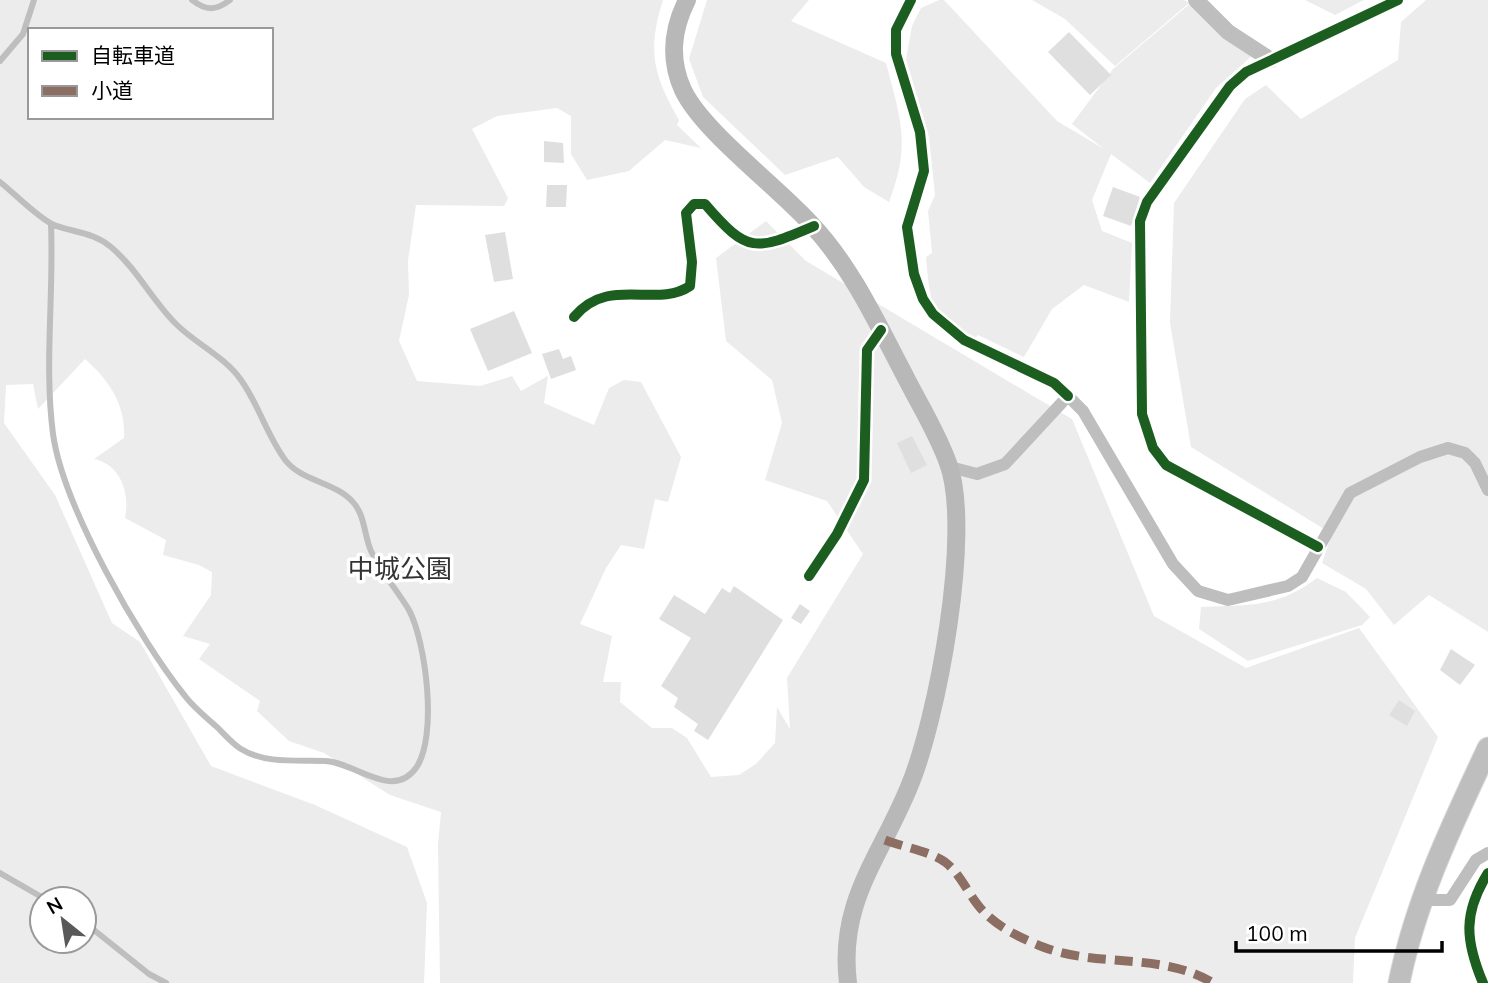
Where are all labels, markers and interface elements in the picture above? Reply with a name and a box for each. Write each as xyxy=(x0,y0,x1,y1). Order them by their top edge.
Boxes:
legend xyxy=(28,28,273,119)
text: 自転車道 xyxy=(91,42,175,68)
text: 小道 xyxy=(91,77,133,103)
park label: 中城公園 xyxy=(348,552,452,585)
north arrow xyxy=(28,885,98,955)
text: N xyxy=(42,891,67,919)
scale bar xyxy=(1236,909,1442,953)
text: 100 m xyxy=(1246,920,1308,946)

